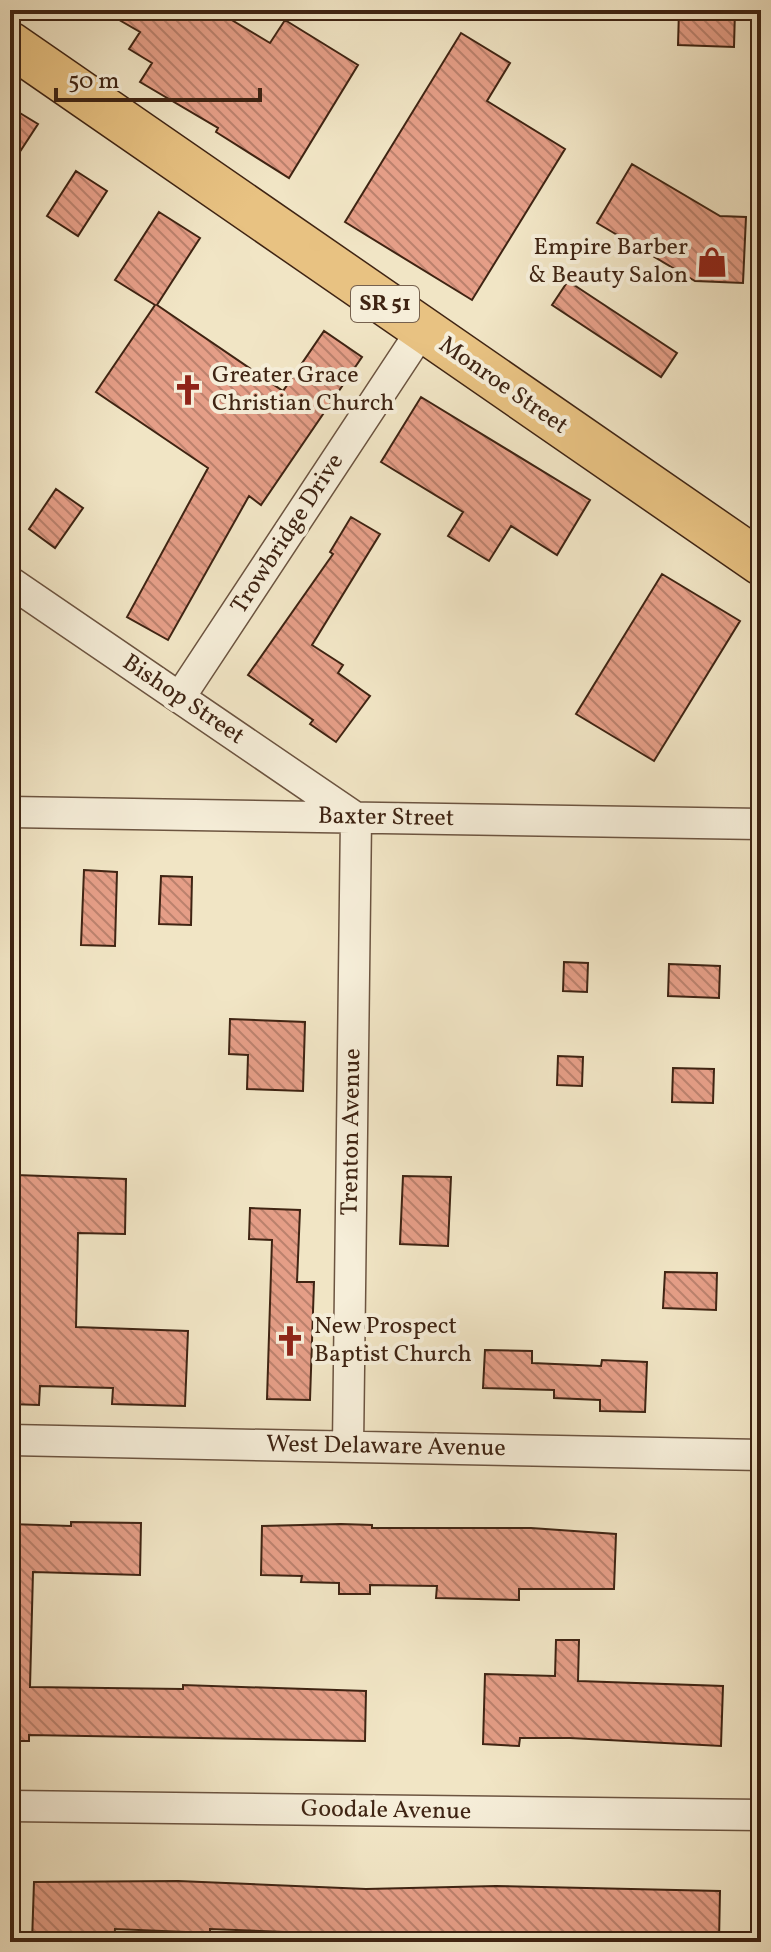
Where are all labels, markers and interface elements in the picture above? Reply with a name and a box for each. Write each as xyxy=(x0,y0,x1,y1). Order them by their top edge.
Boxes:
scale bar xyxy=(56,52,260,102)
text: 50 m xyxy=(68,65,120,99)
place label: Empire Barber & Beauty Salon xyxy=(529,231,688,293)
shop icon: Empire Barber & Beauty Salon xyxy=(695,245,729,279)
road number: SR 51 xyxy=(351,286,419,322)
street label: Monroe Street xyxy=(431,329,575,443)
place label: Greater Grace Christian Church xyxy=(212,359,394,421)
church icon: Greater Grace Christian Church xyxy=(171,373,205,407)
street label: Trowbridge Drive xyxy=(223,447,353,621)
street label: Bishop Street xyxy=(115,646,251,754)
street label: Baxter Street xyxy=(317,800,455,836)
street label: Trenton Avenue xyxy=(334,1048,370,1216)
place label: New Prospect Baptist Church xyxy=(314,1310,472,1372)
church icon: New Prospect Baptist Church xyxy=(273,1324,307,1358)
street label: West Delaware Avenue xyxy=(266,1428,506,1466)
street label: Goodale Avenue xyxy=(300,1793,472,1829)

